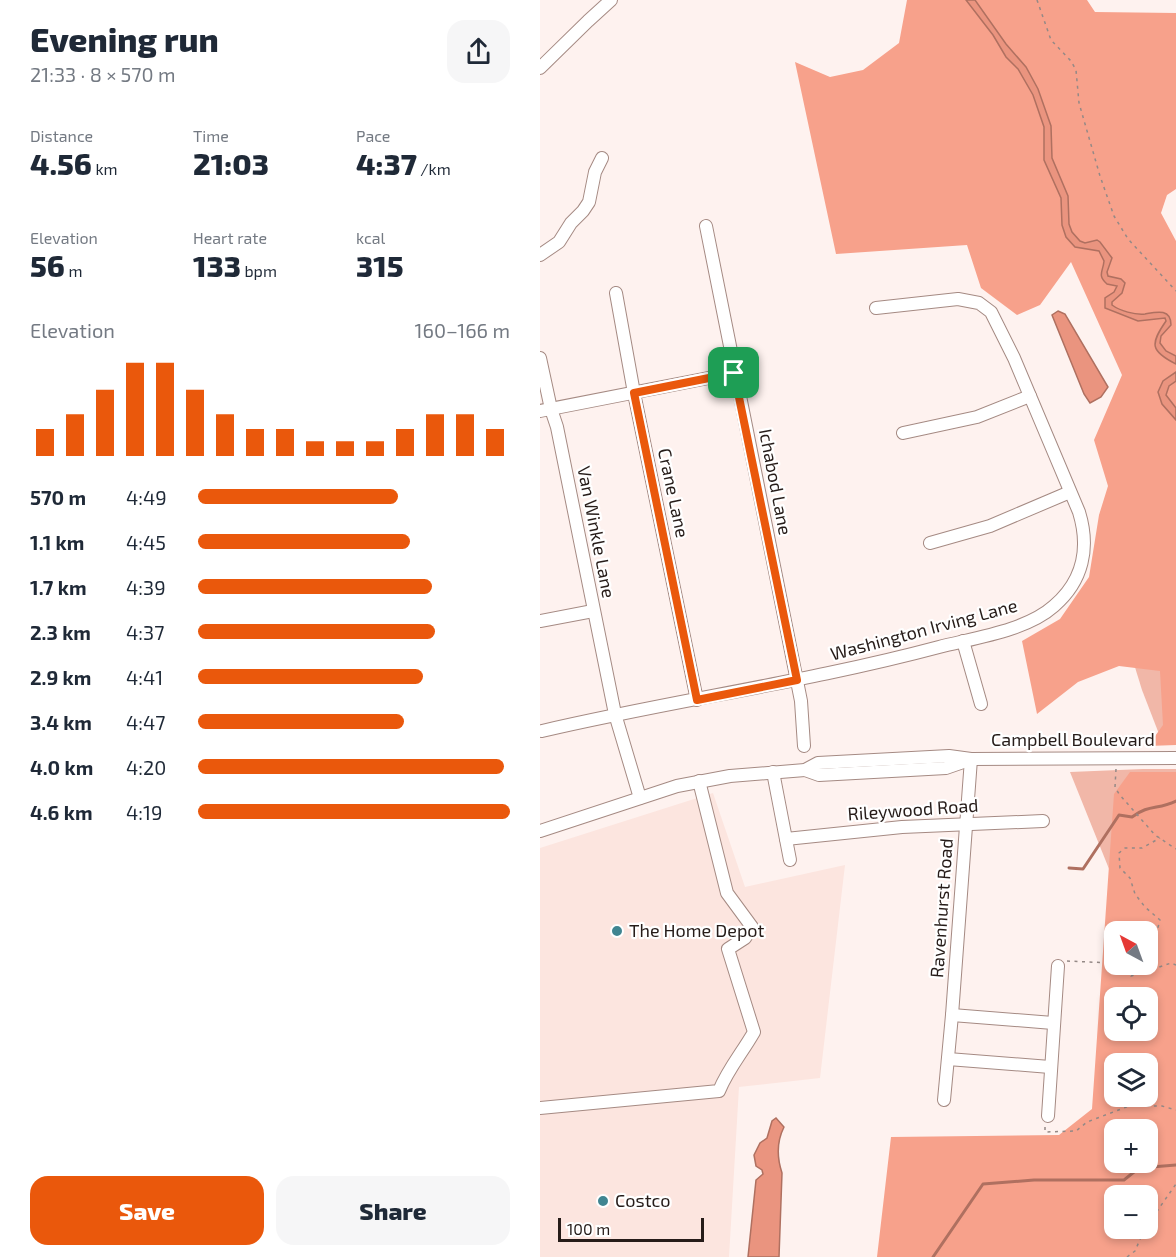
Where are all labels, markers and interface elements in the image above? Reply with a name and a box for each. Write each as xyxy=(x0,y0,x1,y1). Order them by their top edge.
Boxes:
text: Evening run xyxy=(30,19,219,59)
button: share xyxy=(447,20,510,83)
text: 21:33 · 8 × 570 m xyxy=(30,62,176,86)
text: Distance xyxy=(30,126,93,145)
text: Time xyxy=(193,126,229,145)
text: Pace xyxy=(356,126,390,145)
text: 4.56 xyxy=(30,145,92,181)
text: 21:03 xyxy=(193,145,269,181)
text: 4:37 xyxy=(356,145,417,181)
text: km xyxy=(92,159,118,178)
text: /km xyxy=(417,159,451,178)
text: Elevation xyxy=(30,228,98,247)
text: Heart rate xyxy=(193,228,267,247)
text: kcal xyxy=(356,228,385,247)
text: 56 xyxy=(30,247,65,283)
text: 133 xyxy=(193,247,241,283)
text: 315 xyxy=(356,247,404,283)
text: m xyxy=(65,261,82,280)
text: bpm xyxy=(241,261,277,280)
text: Elevation xyxy=(30,318,115,342)
text: 160–166 m xyxy=(415,318,510,342)
pin xyxy=(708,347,759,398)
icon: arrive xyxy=(717,356,750,389)
street label: Ichabod Lane xyxy=(755,427,797,537)
street label: Crane Lane xyxy=(654,446,694,539)
street label: Van Winkle Lane xyxy=(573,464,621,600)
text: 570 m xyxy=(30,485,86,509)
text: 4:49 xyxy=(126,485,167,509)
text: 1.1 km xyxy=(30,530,84,554)
text: 4:45 xyxy=(126,530,166,554)
text: 1.7 km xyxy=(30,575,87,599)
text: 4:39 xyxy=(126,575,166,599)
street label: Washington Irving Lane xyxy=(828,593,1020,665)
text: 2.3 km xyxy=(30,620,91,644)
text: 4:37 xyxy=(126,620,164,644)
text: 2.9 km xyxy=(30,665,91,689)
text: 4:41 xyxy=(126,665,163,689)
text: 3.4 km xyxy=(30,710,92,734)
text: 4:47 xyxy=(126,710,166,734)
street label: Campbell Boulevard xyxy=(991,728,1155,750)
text: 4.0 km xyxy=(30,755,93,779)
text: 4:20 xyxy=(126,755,166,779)
street label: Rileywood Road xyxy=(847,793,979,825)
text: 4.6 km xyxy=(30,800,93,824)
text: 4:19 xyxy=(126,800,162,824)
street label: Ravenhurst Road xyxy=(925,837,957,979)
place label: The Home Depot xyxy=(629,919,765,941)
north arrow xyxy=(1104,921,1158,975)
map controls xyxy=(1104,921,1158,1239)
marker: The Home Depot xyxy=(610,924,624,938)
button: locate xyxy=(1104,987,1158,1041)
button: layers xyxy=(1104,1053,1158,1107)
button: + xyxy=(1104,1119,1158,1173)
button: Save xyxy=(30,1176,264,1245)
button: Share xyxy=(276,1176,510,1245)
button: − xyxy=(1104,1185,1158,1239)
place label: Costco xyxy=(615,1189,670,1211)
marker: Costco xyxy=(596,1194,610,1208)
scale bar xyxy=(558,1215,704,1242)
text: 100 m xyxy=(567,1219,610,1238)

